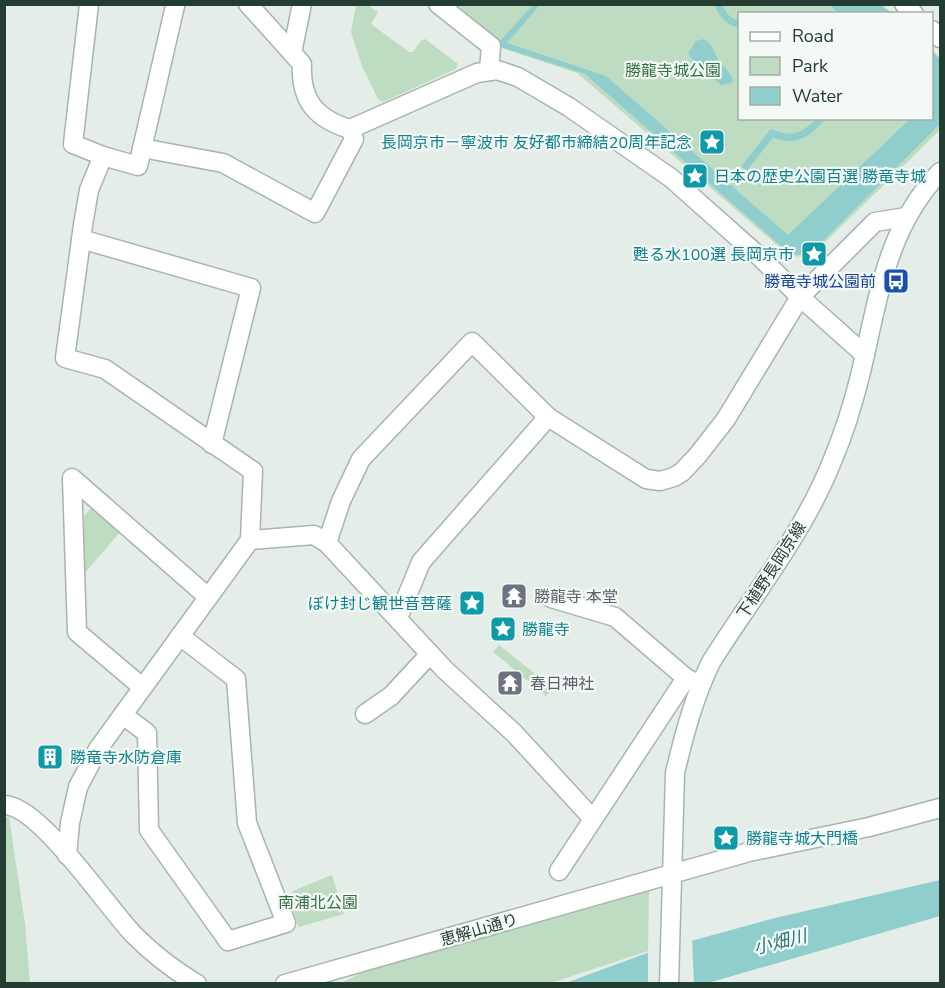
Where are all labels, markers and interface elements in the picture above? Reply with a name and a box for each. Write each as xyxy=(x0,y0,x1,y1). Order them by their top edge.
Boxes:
legend xyxy=(738,12,933,120)
text: Road xyxy=(792,24,834,48)
text: Park xyxy=(792,54,829,78)
park label: 勝龍寺城公園 xyxy=(625,60,721,82)
text: Water xyxy=(792,84,843,108)
place icon: 長岡京市－寧波市 友好都市締結20周年記念 xyxy=(697,127,727,157)
place label: 長岡京市－寧波市 友好都市締結20周年記念 xyxy=(381,132,692,154)
place icon: 日本の歴史公園百選 勝竜寺城 xyxy=(680,161,710,191)
place label: 日本の歴史公園百選 勝竜寺城 xyxy=(714,166,926,188)
place icon: 甦る水100選 長岡京市 xyxy=(799,239,829,269)
place label: 甦る水100選 長岡京市 xyxy=(633,244,794,266)
bus stop icon: 勝竜寺城公園前 xyxy=(881,266,911,296)
place label: 勝竜寺城公園前 xyxy=(764,271,876,293)
street label: 下植野長岡京線 xyxy=(732,518,812,624)
temple icon: 勝龍寺 本堂 xyxy=(499,581,529,611)
place label: 勝龍寺 本堂 xyxy=(534,586,618,608)
place icon: ぼけ封じ観世音菩薩 xyxy=(457,588,487,618)
place label: ぼけ封じ観世音菩薩 xyxy=(308,593,452,615)
place icon: 勝龍寺 xyxy=(488,614,518,644)
place label: 勝龍寺 xyxy=(522,619,570,641)
temple icon: 春日神社 xyxy=(495,668,525,698)
place label: 春日神社 xyxy=(530,673,594,695)
building icon: 勝竜寺水防倉庫 xyxy=(35,742,65,772)
place label: 勝竜寺水防倉庫 xyxy=(70,747,182,769)
place icon: 勝龍寺城大門橋 xyxy=(711,823,741,853)
place label: 勝龍寺城大門橋 xyxy=(746,828,858,850)
park label: 南浦北公園 xyxy=(278,892,358,914)
street label: 恵解山通り xyxy=(438,908,521,952)
water label: 小畑川 xyxy=(751,923,811,960)

